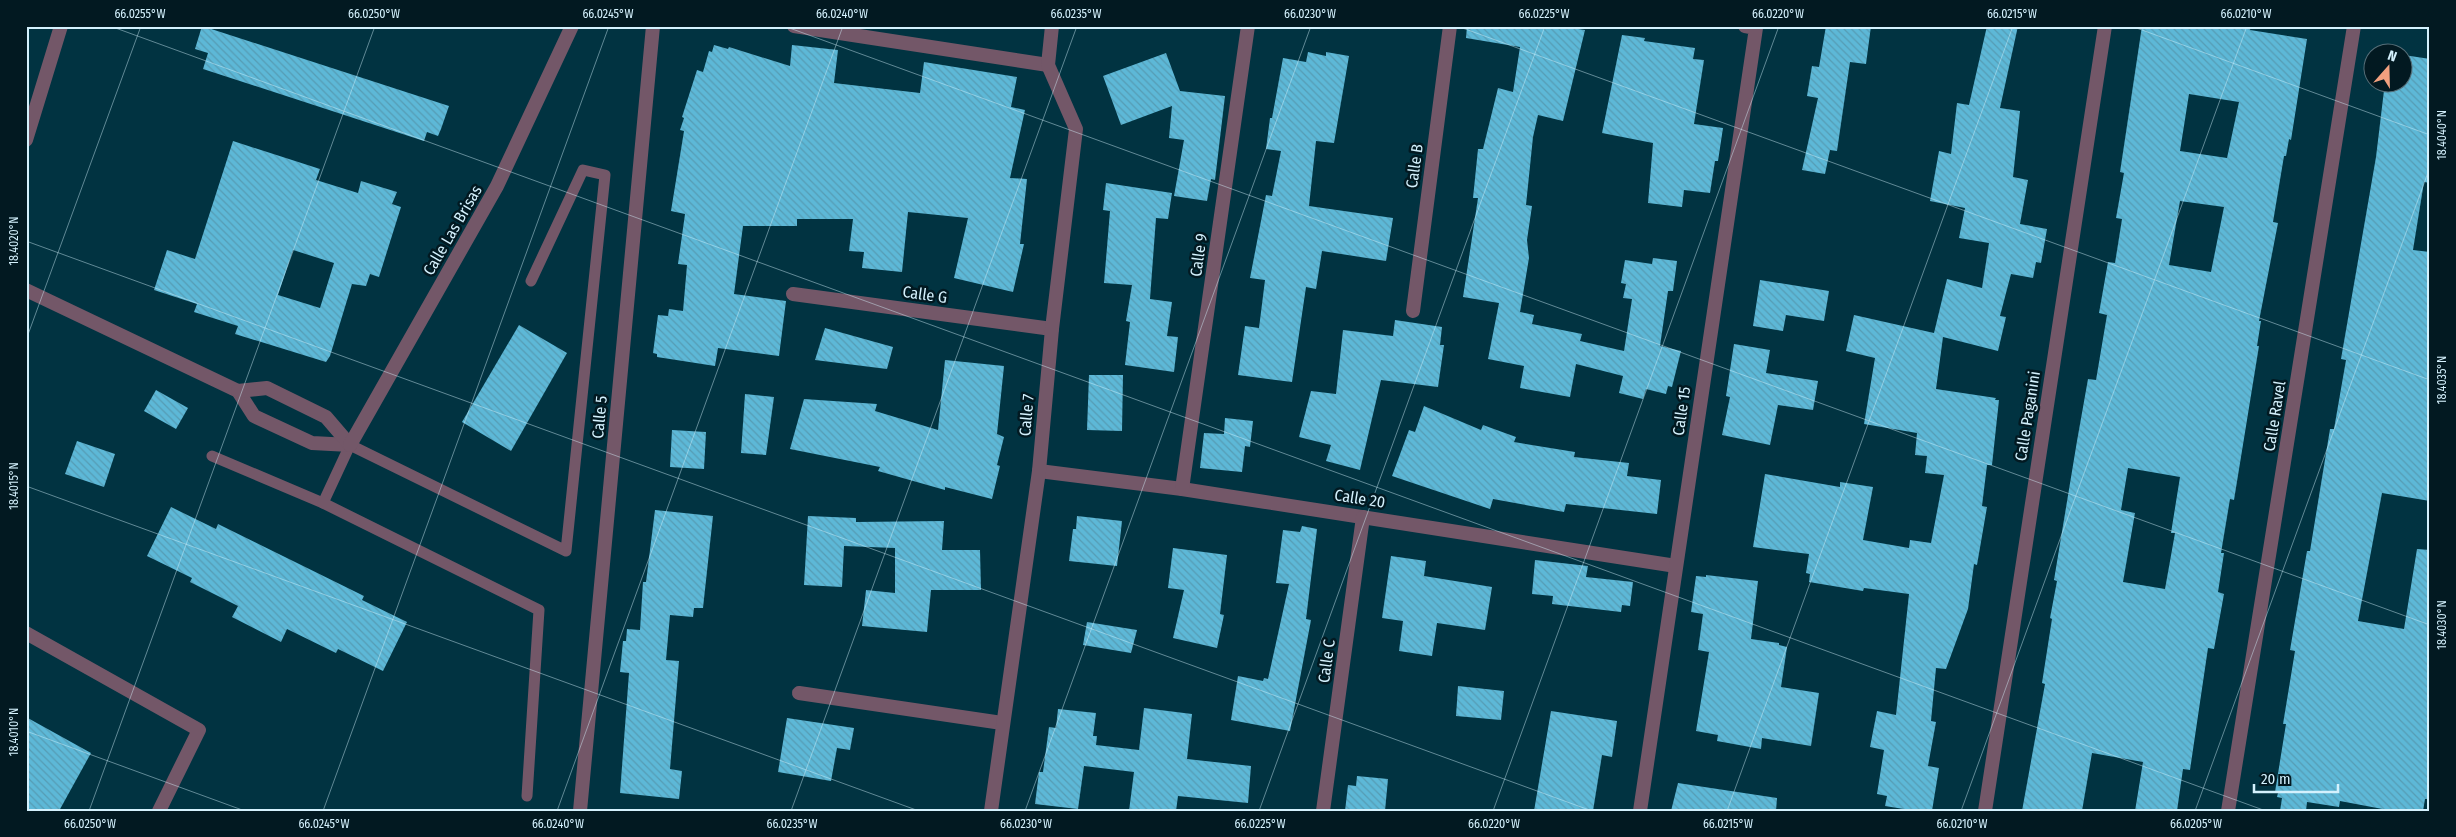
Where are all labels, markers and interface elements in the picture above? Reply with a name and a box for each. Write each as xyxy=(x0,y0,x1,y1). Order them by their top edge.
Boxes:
text: 66.0255°W xyxy=(114,7,166,21)
text: 66.0250°W xyxy=(348,7,400,21)
text: 66.0245°W xyxy=(582,7,634,21)
text: 66.0240°W xyxy=(816,7,868,21)
text: 66.0235°W xyxy=(1050,7,1102,21)
text: 66.0230°W xyxy=(1284,7,1336,21)
text: 66.0225°W xyxy=(1518,7,1570,21)
text: 66.0220°W xyxy=(1752,7,1804,21)
text: 66.0215°W xyxy=(1987,7,2037,21)
text: 66.0210°W xyxy=(2220,7,2272,21)
north arrow xyxy=(2364,42,2414,92)
text: N xyxy=(2385,47,2399,66)
text: 18.4040°N xyxy=(2435,110,2449,160)
street label: Calle B xyxy=(1402,143,1427,189)
street label: Calle Las Brisas xyxy=(419,182,486,279)
text: 18.4020°N xyxy=(7,216,21,266)
street label: Calle 9 xyxy=(1186,232,1211,278)
street label: Calle G xyxy=(901,282,948,307)
text: 18.4035°N xyxy=(2435,356,2449,404)
street label: Calle Paganini xyxy=(2011,370,2044,462)
street label: Calle Ravel xyxy=(2260,380,2289,453)
street label: Calle 15 xyxy=(1669,385,1694,437)
street label: Calle 7 xyxy=(1015,393,1038,437)
street label: Calle 5 xyxy=(588,395,611,439)
text: 18.4015°N xyxy=(7,462,21,510)
street label: Calle 20 xyxy=(1333,485,1387,512)
text: 18.4030°N xyxy=(2435,600,2449,650)
street label: Calle C xyxy=(1314,638,1339,684)
text: 18.4010°N xyxy=(7,708,21,756)
scale bar xyxy=(2254,762,2337,794)
text: 20 m xyxy=(2261,770,2291,788)
text: 66.0250°W xyxy=(64,817,116,831)
text: 66.0245°W xyxy=(298,817,350,831)
text: 66.0240°W xyxy=(532,817,584,831)
text: 66.0235°W xyxy=(766,817,818,831)
text: 66.0230°W xyxy=(1000,817,1052,831)
text: 66.0225°W xyxy=(1234,817,1286,831)
text: 66.0220°W xyxy=(1468,817,1520,831)
text: 66.0215°W xyxy=(1703,817,1753,831)
text: 66.0210°W xyxy=(1936,817,1988,831)
text: 66.0205°W xyxy=(2170,817,2222,831)

